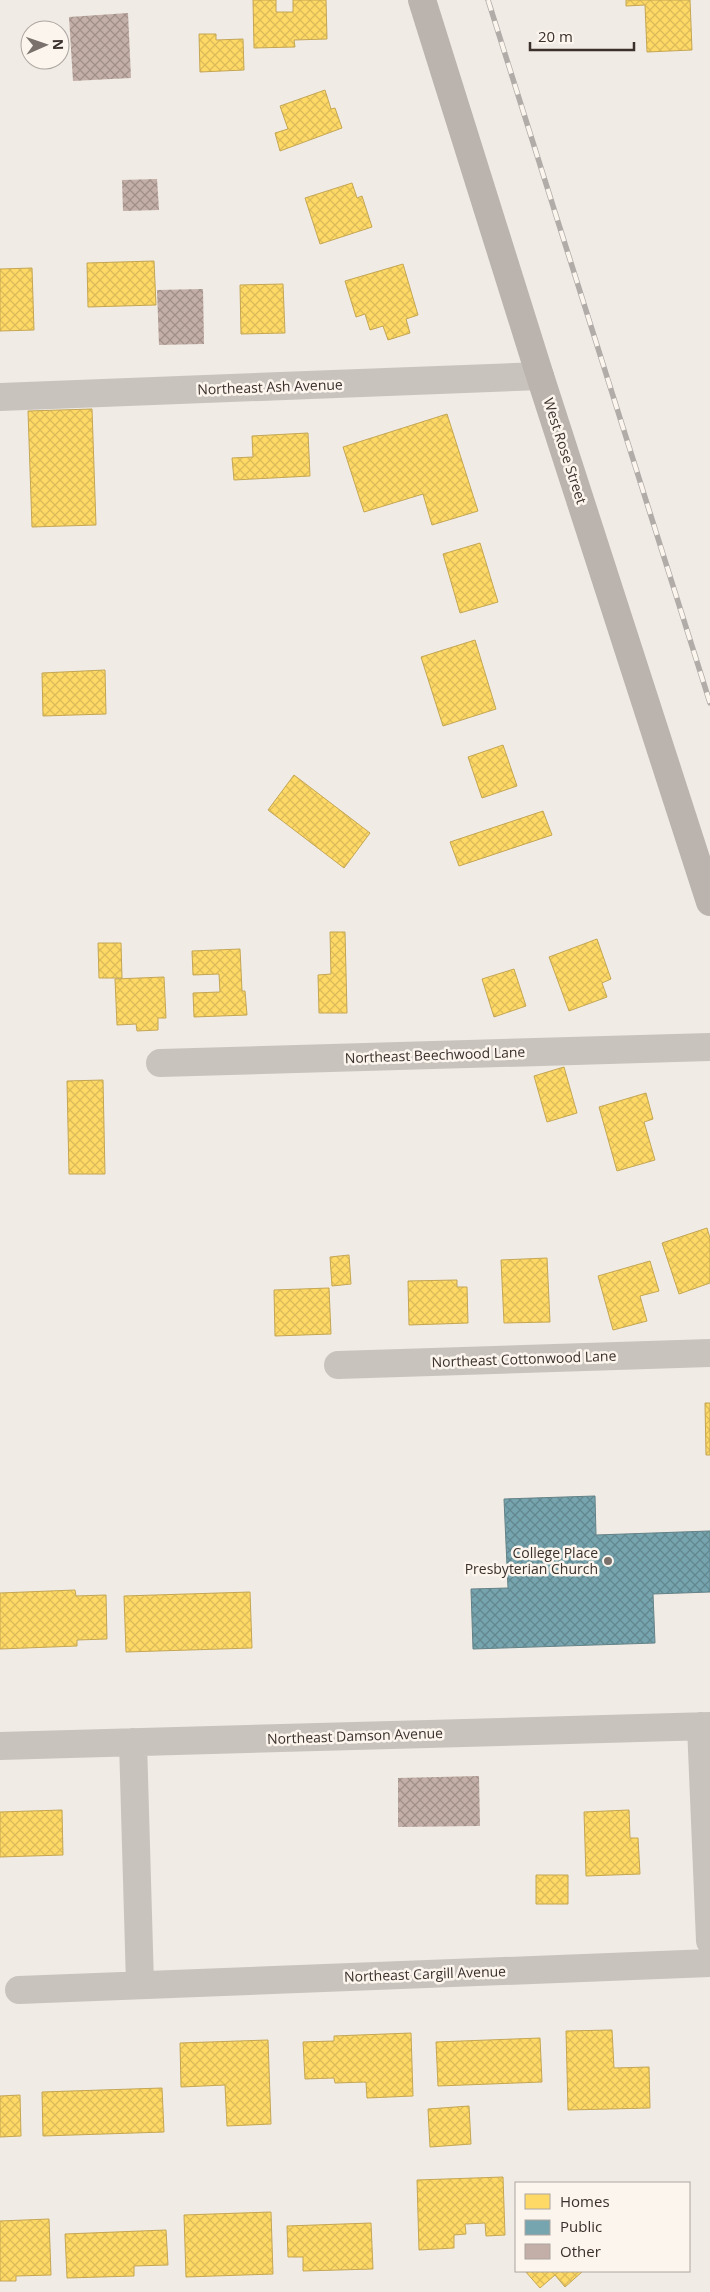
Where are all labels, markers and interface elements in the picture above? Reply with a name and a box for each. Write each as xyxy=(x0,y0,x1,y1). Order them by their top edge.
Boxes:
north arrow xyxy=(20,20,70,70)
scale bar xyxy=(530,20,634,52)
text: 20 m xyxy=(538,26,573,46)
text: N xyxy=(49,39,68,51)
street label: Northeast Ash Avenue xyxy=(197,374,343,399)
street label: West Rose Street xyxy=(539,395,592,506)
street label: Northeast Beechwood Lane xyxy=(344,1042,526,1067)
street label: Northeast Cottonwood Lane xyxy=(431,1346,617,1371)
place label: College Place Presbyterian Church xyxy=(465,1543,598,1578)
marker: College Place Presbyterian Church xyxy=(602,1555,614,1567)
street label: Northeast Damson Avenue xyxy=(267,1723,443,1748)
street label: Northeast Cargill Avenue xyxy=(344,1961,506,1986)
legend xyxy=(515,2182,690,2272)
text: Homes xyxy=(560,2191,610,2211)
text: Public xyxy=(560,2216,602,2236)
text: Other xyxy=(560,2241,601,2261)

